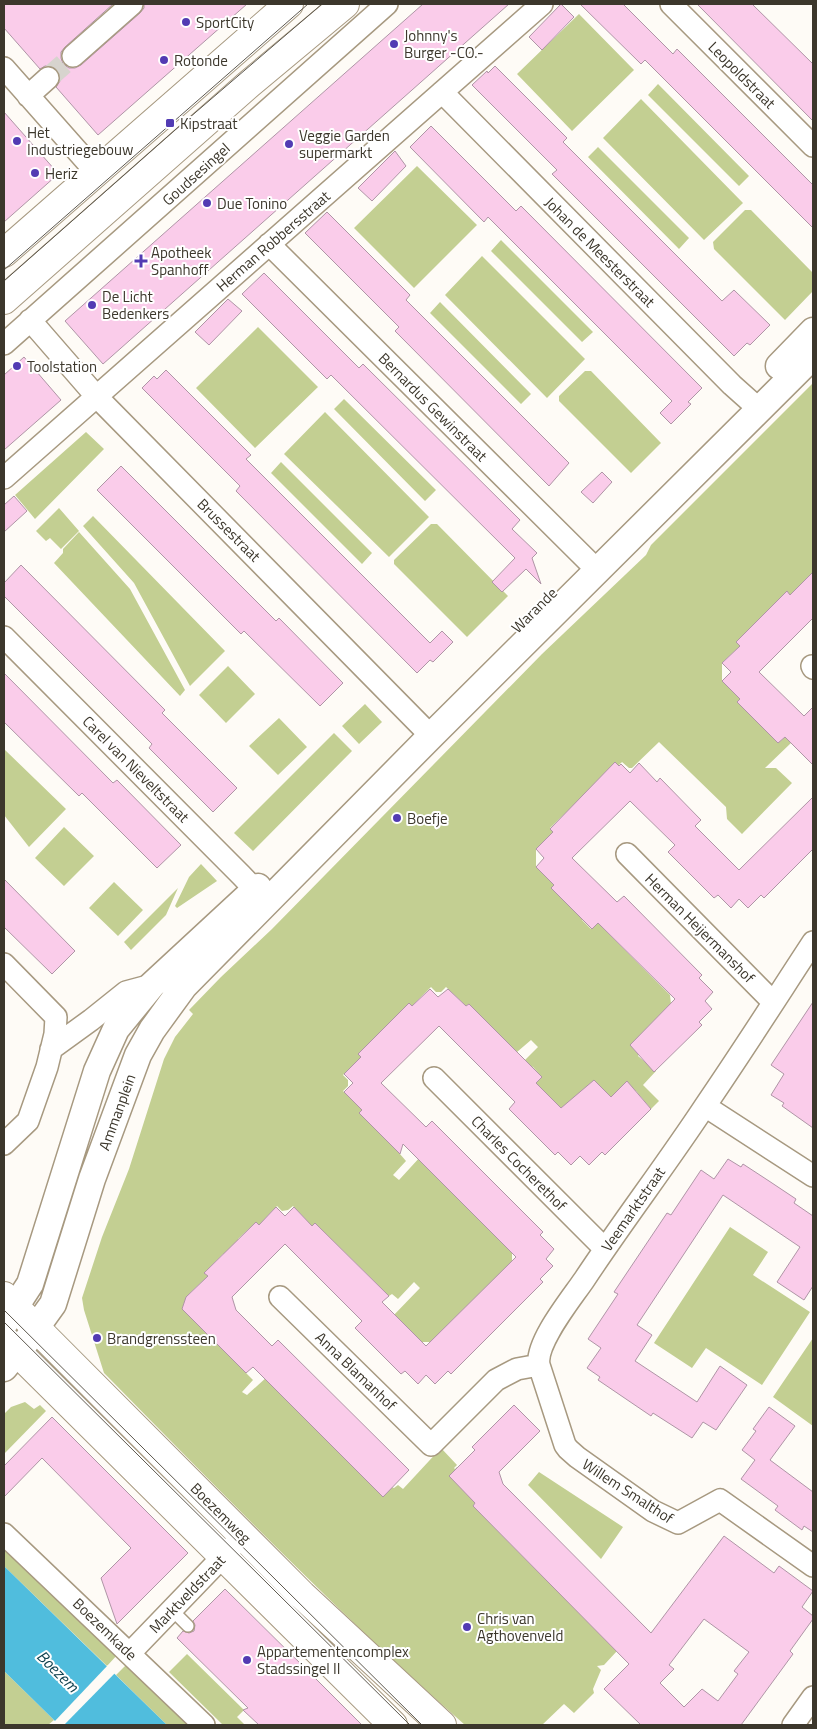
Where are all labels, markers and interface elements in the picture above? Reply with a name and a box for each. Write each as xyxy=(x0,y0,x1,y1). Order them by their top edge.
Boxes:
place label: SportCity xyxy=(196,11,254,34)
marker: SportCity xyxy=(180,16,192,28)
place label: Johnny's Burger -CO.- xyxy=(404,24,484,64)
street label: Leopoldstraat xyxy=(703,36,782,115)
marker: Johnny's Burger -CO.- xyxy=(388,38,400,50)
place label: Rotonde xyxy=(174,49,228,72)
marker: Rotonde xyxy=(158,54,170,66)
place label: Kipstraat xyxy=(180,112,238,135)
marker: Kipstraat xyxy=(164,117,176,129)
place label: Het Industriegebouw xyxy=(27,121,133,161)
place label: Veggie Garden supermarkt xyxy=(299,124,390,164)
marker: Het Industriegebouw xyxy=(11,135,23,147)
street label: Goudsesingel xyxy=(157,137,235,211)
marker: Veggie Garden supermarkt xyxy=(283,138,295,150)
place label: Heriz xyxy=(45,162,78,185)
marker: Heriz xyxy=(29,167,41,179)
street label: Herman Robbersstraat xyxy=(211,184,336,297)
street label: Johan de Meesterstraat xyxy=(539,191,661,313)
place label: Due Tonino xyxy=(217,192,287,215)
marker: Due Tonino xyxy=(201,197,213,209)
place label: Apotheek Spanhoff xyxy=(151,241,211,281)
marker: Apotheek Spanhoff xyxy=(135,255,147,267)
place label: De Licht Bedenkers xyxy=(102,285,169,325)
marker: De Licht Bedenkers xyxy=(86,299,98,311)
street label: Bernardus Gewinstraat xyxy=(373,347,493,467)
place label: Toolstation xyxy=(27,355,97,378)
marker: Toolstation xyxy=(11,360,23,372)
street label: Brussestraat xyxy=(192,493,267,568)
street label: Warande xyxy=(506,582,562,638)
street label: Carel van Nieveltstraat xyxy=(77,710,195,828)
place label: Boefje xyxy=(407,807,448,830)
marker: Boefje xyxy=(391,812,403,824)
street label: Herman Heijermanshof xyxy=(640,868,760,988)
street label: Ammanplein xyxy=(93,1071,141,1153)
street label: Charles Cocherethof xyxy=(466,1110,572,1216)
street label: Veemarktstraat xyxy=(595,1161,671,1256)
street label: Anna Blamanhof xyxy=(310,1326,402,1416)
place label: Brandgrenssteen xyxy=(107,1327,216,1350)
marker: Brandgrenssteen xyxy=(91,1332,103,1344)
street label: Willem Smalthof xyxy=(578,1453,678,1529)
street label: Boezemweg xyxy=(185,1477,257,1549)
street label: Marktveldstraat xyxy=(143,1549,231,1639)
street label: Boezemkade xyxy=(68,1592,142,1666)
place label: Chris van Agthovenveld xyxy=(477,1607,563,1647)
marker: Chris van Agthovenveld xyxy=(461,1621,473,1633)
place label: Appartementencomplex Stadssingel II xyxy=(257,1640,409,1680)
water label: Boezem xyxy=(32,1645,85,1698)
marker: Appartementencomplex Stadssingel II xyxy=(241,1654,253,1666)

